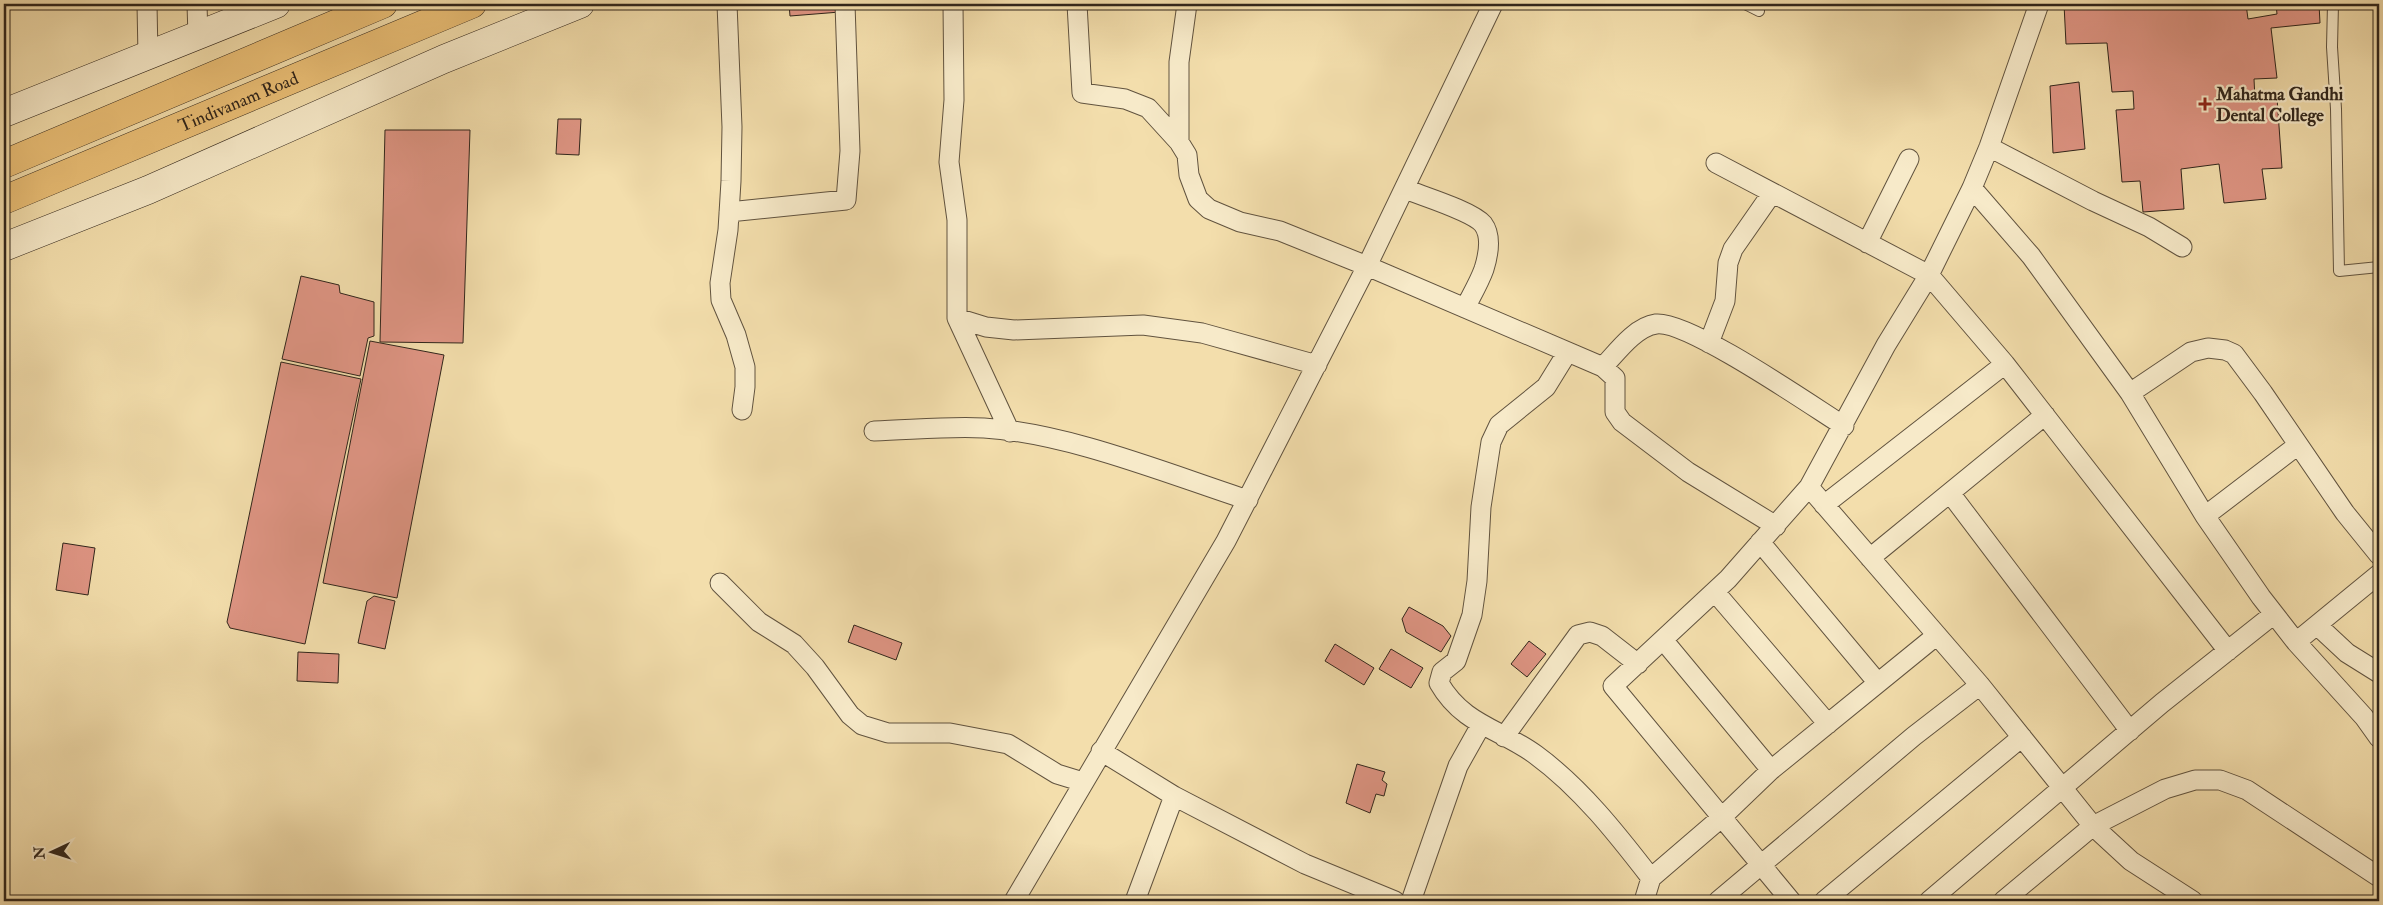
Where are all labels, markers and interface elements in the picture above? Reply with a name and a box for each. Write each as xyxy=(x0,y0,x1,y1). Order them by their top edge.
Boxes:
street label: Tindivanam Road xyxy=(175,67,302,138)
place label: Mahatma Gandhi Dental College xyxy=(2215,83,2344,127)
marker: Mahatma Gandhi Dental College xyxy=(2198,97,2212,111)
north arrow xyxy=(28,828,78,878)
text: N xyxy=(31,846,49,861)

